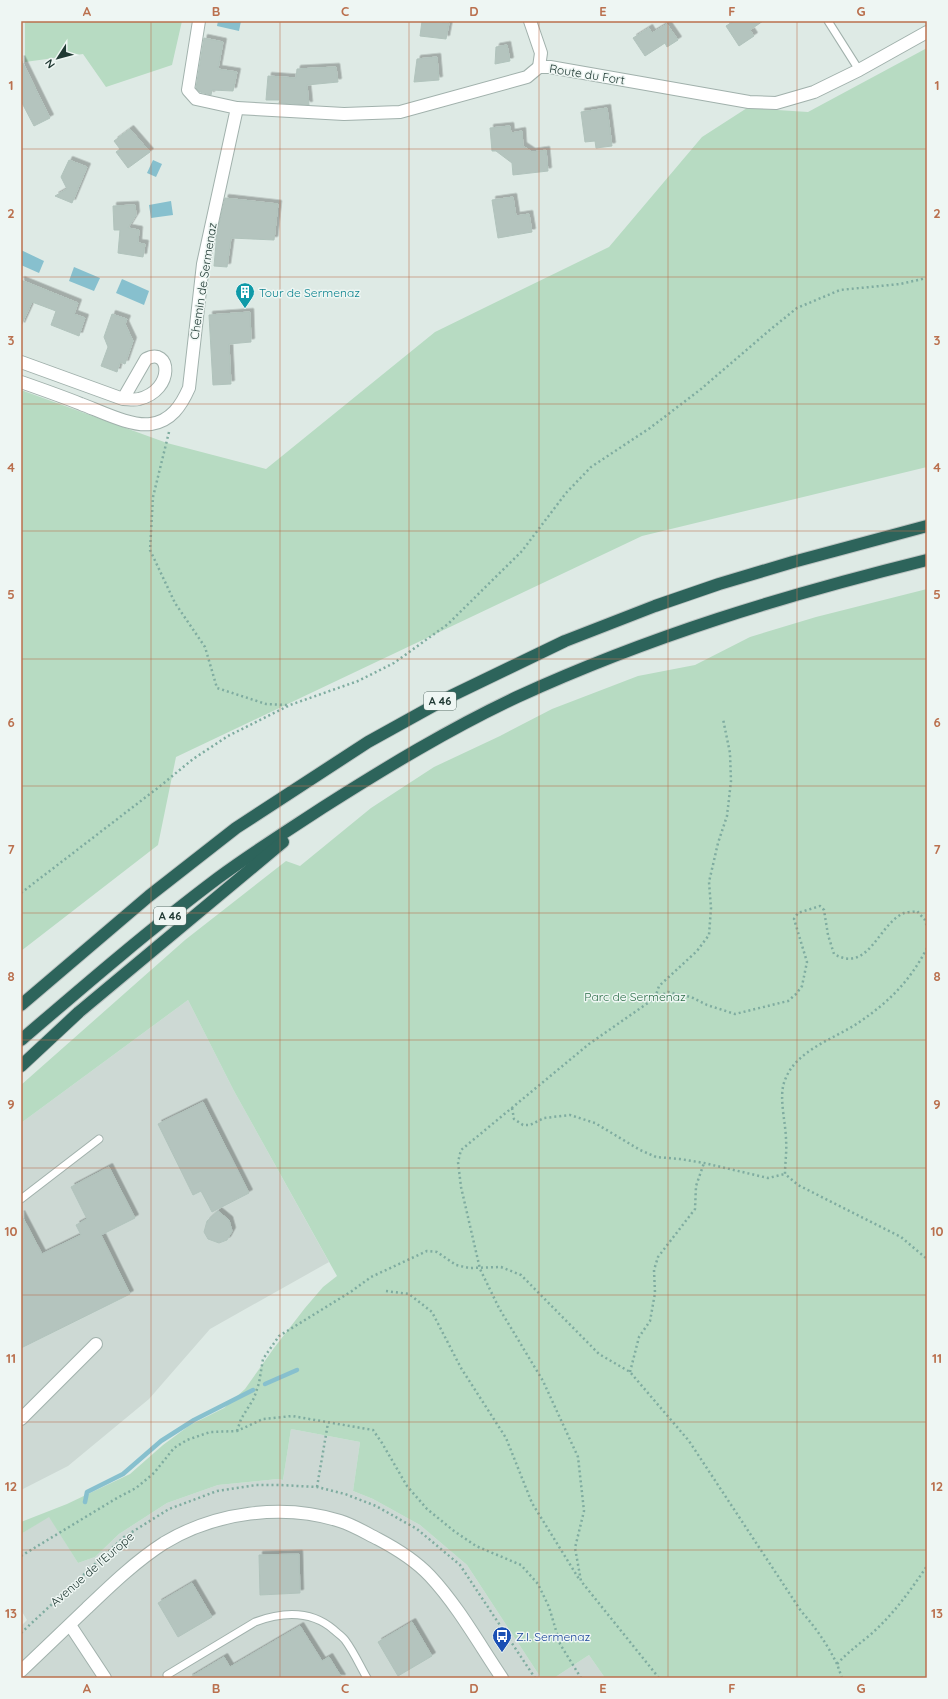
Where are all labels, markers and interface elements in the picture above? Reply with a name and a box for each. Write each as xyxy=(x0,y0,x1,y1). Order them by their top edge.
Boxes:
text: A xyxy=(83,3,92,19)
text: B xyxy=(212,3,220,19)
text: C xyxy=(341,3,349,19)
text: D xyxy=(469,3,479,19)
text: E xyxy=(599,3,607,19)
text: F xyxy=(728,3,736,19)
text: G xyxy=(856,3,866,19)
north arrow xyxy=(38,38,78,78)
text: N xyxy=(42,56,58,71)
street label: Route du Fort xyxy=(548,61,626,87)
text: 1 xyxy=(8,77,14,93)
text: 1 xyxy=(934,77,940,93)
text: 2 xyxy=(7,205,15,221)
text: 2 xyxy=(933,205,941,221)
street label: Chemin de Sermenaz xyxy=(186,221,220,341)
building icon: Tour de Sermenaz xyxy=(234,281,256,309)
place label: Tour de Sermenaz xyxy=(259,285,360,300)
text: 3 xyxy=(8,332,15,348)
text: 3 xyxy=(934,332,941,348)
text: 4 xyxy=(7,459,15,475)
text: 4 xyxy=(933,459,941,475)
text: 5 xyxy=(7,586,15,602)
text: 5 xyxy=(933,586,941,602)
road number: A 46 xyxy=(424,692,456,710)
text: 6 xyxy=(7,714,15,730)
text: 6 xyxy=(933,714,941,730)
text: 7 xyxy=(7,841,15,857)
text: 7 xyxy=(933,841,941,857)
road number: A 46 xyxy=(154,907,186,925)
text: 8 xyxy=(7,968,15,984)
text: 8 xyxy=(933,968,941,984)
park label: Parc de Sermenaz xyxy=(584,989,686,1004)
text: 9 xyxy=(7,1096,15,1112)
text: 9 xyxy=(933,1096,941,1112)
text: 10 xyxy=(4,1223,18,1239)
text: 10 xyxy=(930,1223,944,1239)
text: 11 xyxy=(6,1350,16,1366)
text: 11 xyxy=(932,1350,942,1366)
text: 12 xyxy=(5,1478,17,1494)
text: 12 xyxy=(931,1478,943,1494)
street label: Avenue de l'Europe xyxy=(47,1528,137,1609)
text: 13 xyxy=(5,1605,17,1621)
text: 13 xyxy=(931,1605,943,1621)
bus stop icon: Z.I. Sermenaz xyxy=(491,1625,513,1653)
place label: Z.I. Sermenaz xyxy=(516,1629,590,1644)
text: A xyxy=(83,1680,92,1696)
text: B xyxy=(212,1680,220,1696)
text: C xyxy=(341,1680,349,1696)
text: D xyxy=(469,1680,479,1696)
text: E xyxy=(599,1680,607,1696)
text: F xyxy=(728,1680,736,1696)
text: G xyxy=(856,1680,866,1696)

